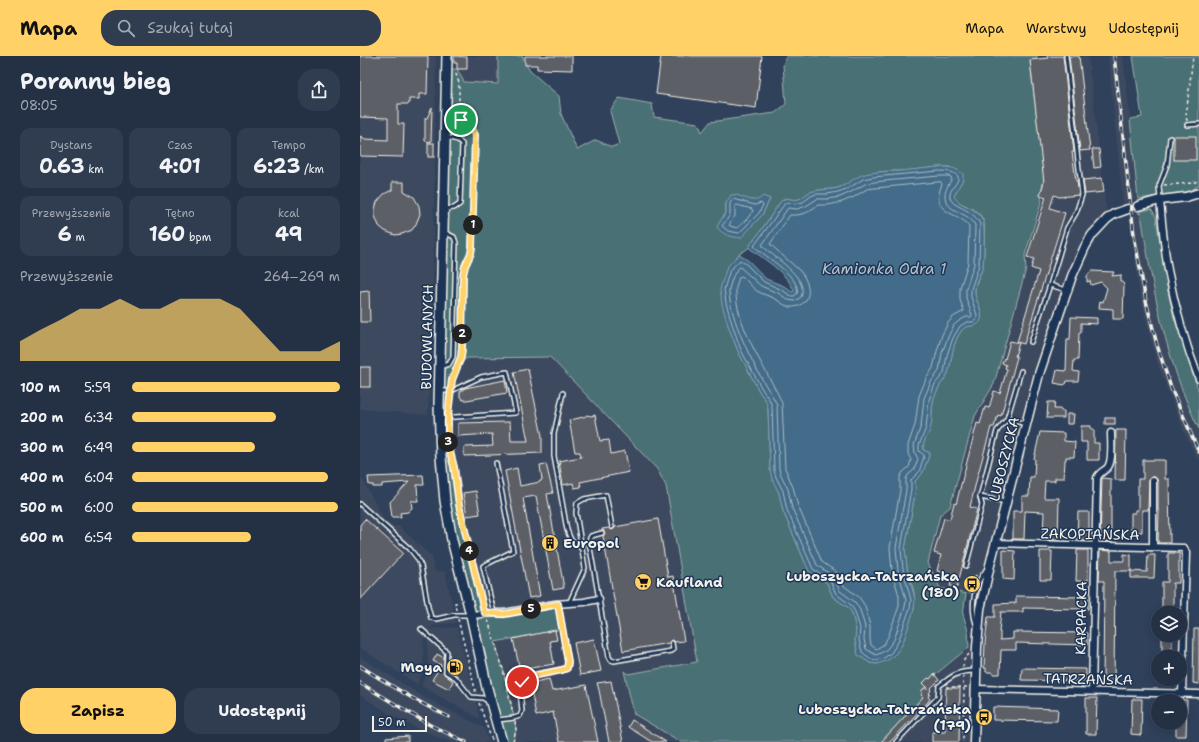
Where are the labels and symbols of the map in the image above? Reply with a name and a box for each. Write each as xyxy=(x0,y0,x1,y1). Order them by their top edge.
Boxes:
pin xyxy=(444,103,478,137)
pin: 1 xyxy=(463,215,483,235)
water label: Kamionka Odra 1 xyxy=(822,259,947,279)
street label: BUDOWLANYCH xyxy=(417,284,437,390)
pin: 2 xyxy=(452,324,472,344)
street label: LUBOSZYCKA xyxy=(985,415,1023,503)
pin: 3 xyxy=(438,432,458,452)
street label: ZAKOPIAŃSKA xyxy=(1040,524,1140,544)
building icon: Europol xyxy=(540,533,560,553)
place label: Europol xyxy=(563,534,620,552)
pin: 4 xyxy=(459,541,479,561)
place label: Luboszycka-Tatrzańska (180) xyxy=(786,567,959,601)
supermarket icon: Kaufland xyxy=(633,572,653,592)
place label: Kaufland xyxy=(656,573,723,591)
bus stop icon: Luboszycka-Tatrzańska (180) xyxy=(962,574,982,594)
street label: KARPACKA xyxy=(1071,581,1091,655)
pin: 5 xyxy=(521,599,541,619)
fuel station icon: Moya xyxy=(445,657,465,677)
place label: Moya xyxy=(400,658,442,676)
pin xyxy=(505,665,539,699)
street label: TATRZAŃSKA xyxy=(1043,669,1133,689)
place label: Luboszycka-Tatrzańska (179) xyxy=(798,700,971,734)
bus stop icon: Luboszycka-Tatrzańska (179) xyxy=(974,707,994,727)
scale bar xyxy=(372,714,427,733)

